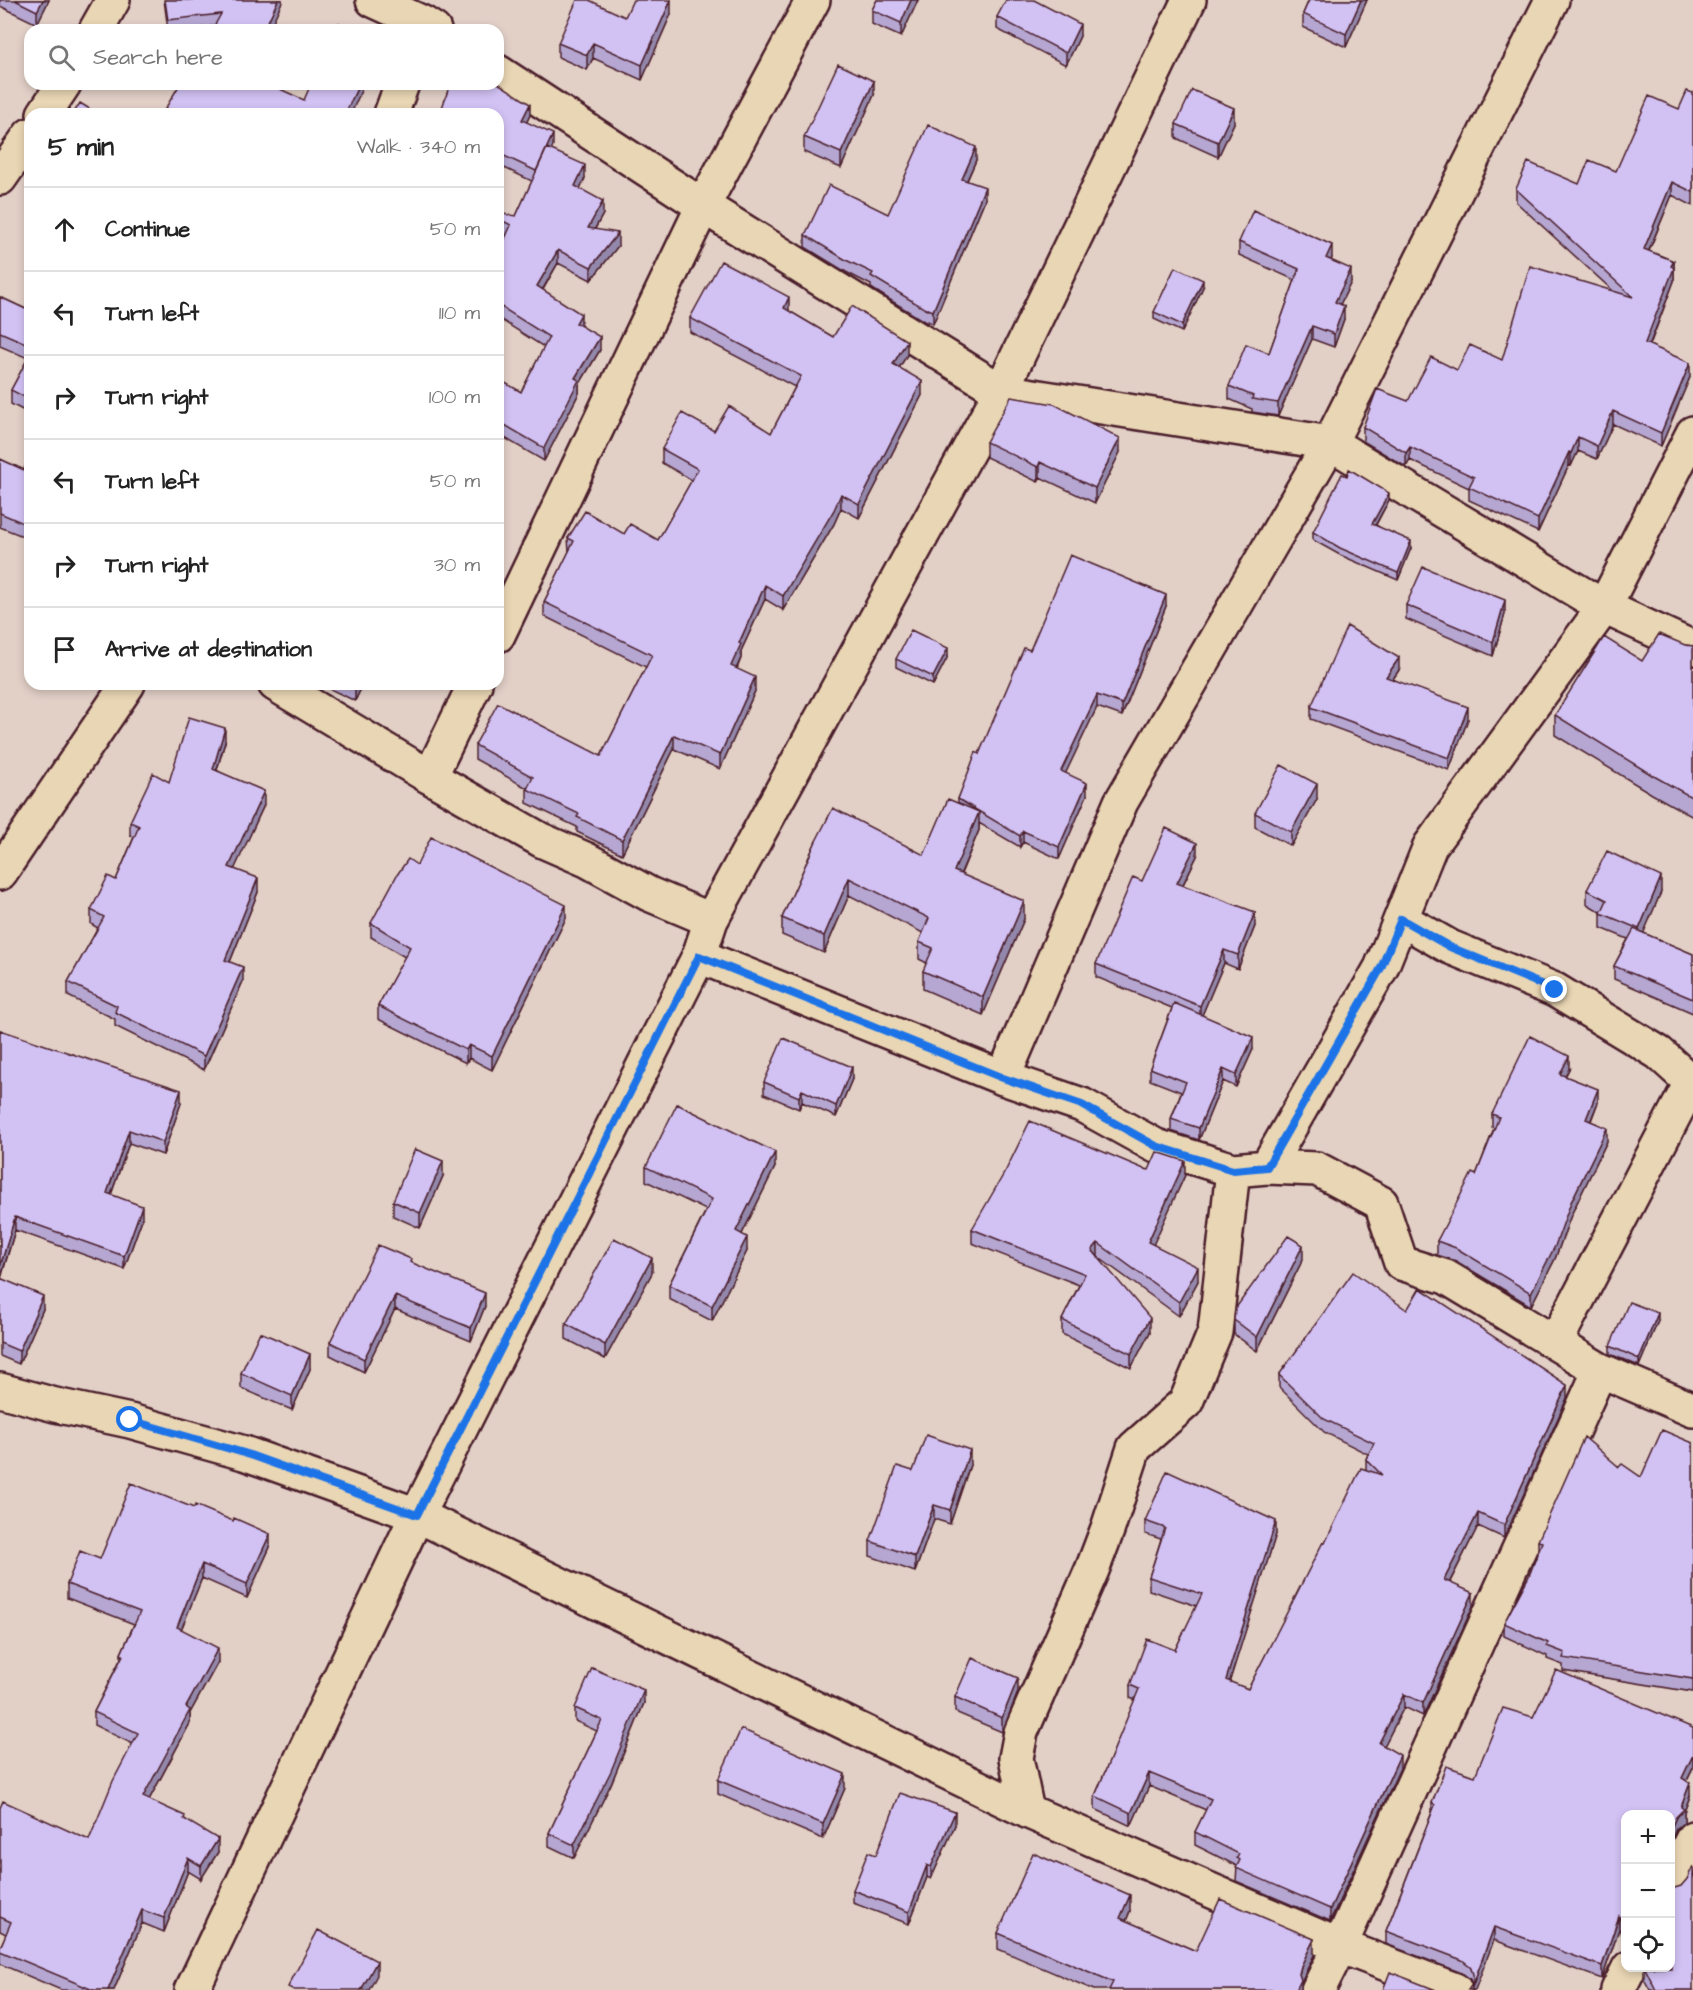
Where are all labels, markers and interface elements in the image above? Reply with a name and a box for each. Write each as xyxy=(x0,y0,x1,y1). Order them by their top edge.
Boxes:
search box xyxy=(24,24,504,90)
icon: search xyxy=(45,41,78,74)
text: Search here xyxy=(93,42,223,73)
text: 5 min xyxy=(48,129,114,165)
text: Walk · 340 m xyxy=(357,133,480,161)
icon: ahead xyxy=(48,213,81,246)
text: Continue xyxy=(105,214,190,245)
text: 50 m xyxy=(430,215,480,243)
icon: left xyxy=(48,297,81,330)
text: Turn left xyxy=(105,298,199,329)
text: 110 m xyxy=(439,299,480,327)
icon: right xyxy=(48,381,81,414)
text: Turn right xyxy=(105,382,208,413)
text: 100 m xyxy=(429,383,480,411)
icon: left xyxy=(48,465,81,498)
text: Turn left xyxy=(105,466,199,497)
text: 50 m xyxy=(430,467,480,495)
icon: right xyxy=(48,549,81,582)
text: Turn right xyxy=(105,550,208,581)
text: 30 m xyxy=(434,551,480,579)
icon: arrive xyxy=(48,633,81,666)
text: Arrive at destination xyxy=(105,634,312,665)
route end xyxy=(1541,976,1567,1002)
route start xyxy=(116,1406,142,1432)
map controls xyxy=(1621,1810,1675,1972)
button: + xyxy=(1621,1810,1675,1864)
button: − xyxy=(1621,1864,1675,1918)
button: locate xyxy=(1621,1918,1675,1972)

